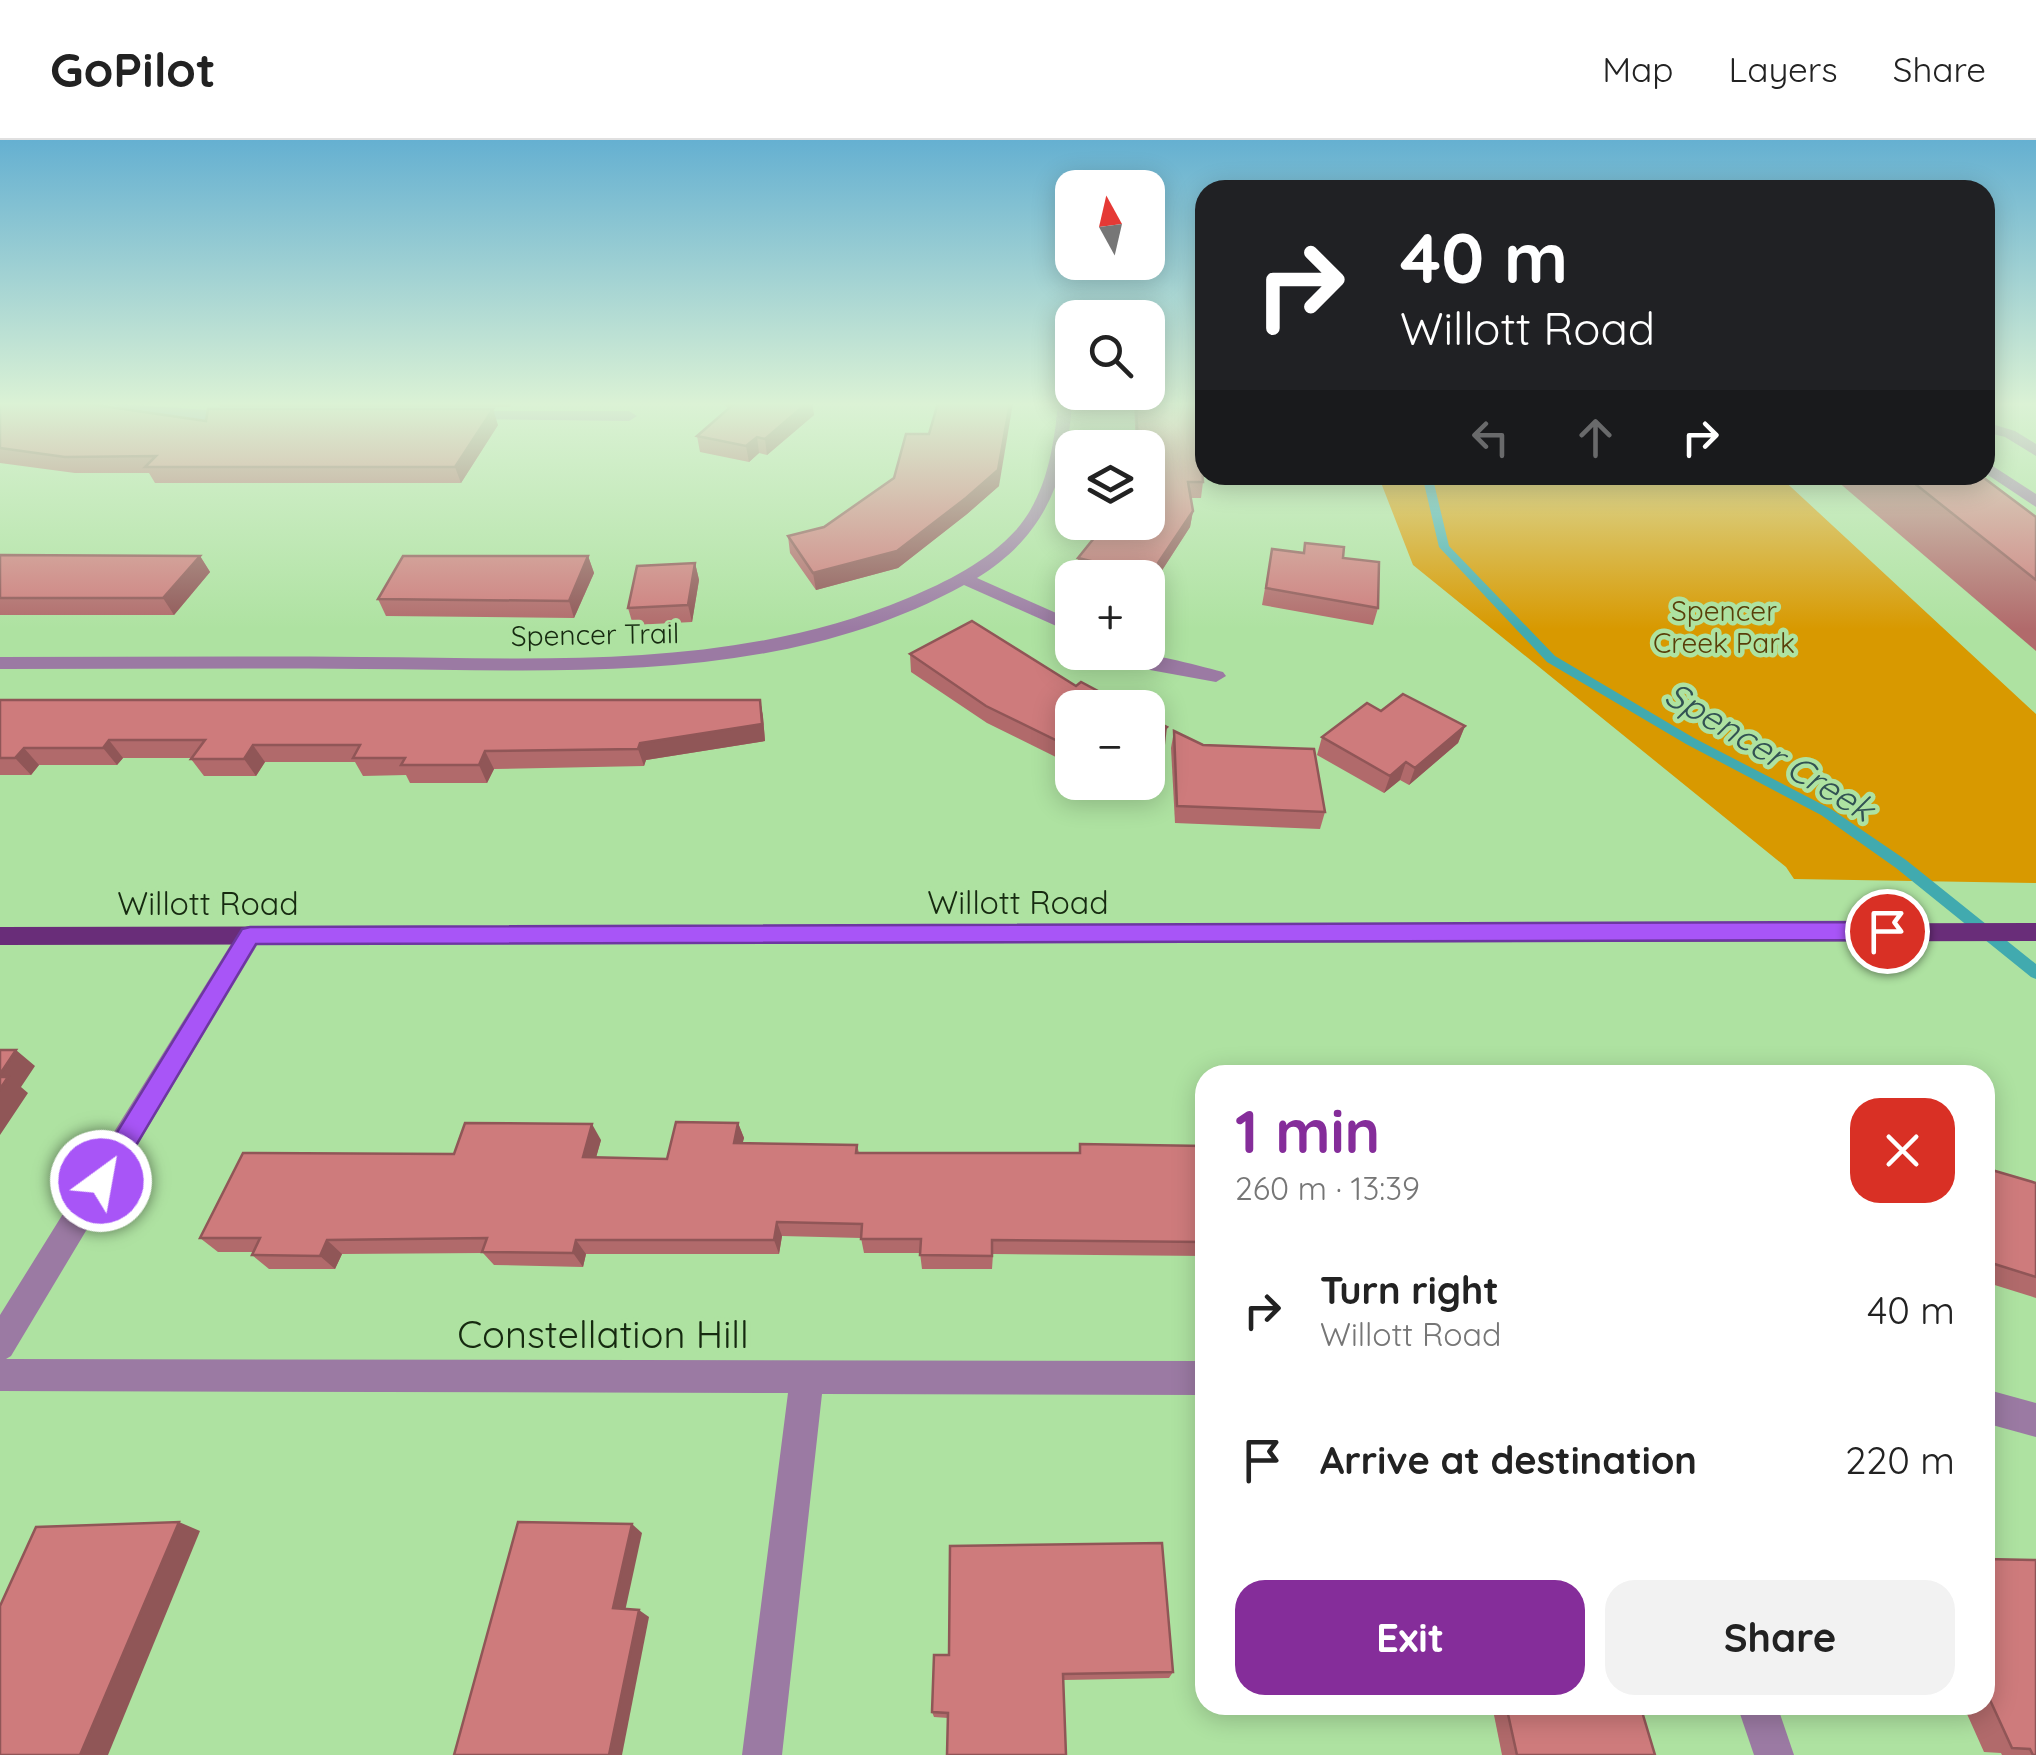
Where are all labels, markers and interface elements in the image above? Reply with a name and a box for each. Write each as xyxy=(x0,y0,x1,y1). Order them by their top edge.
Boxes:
text: GoPilot xyxy=(50,39,216,99)
text: Map xyxy=(1602,47,1674,91)
text: Layers xyxy=(1729,47,1838,91)
text: Share xyxy=(1893,47,1986,91)
north arrow xyxy=(1055,170,1165,280)
map controls xyxy=(1055,170,1165,800)
text: 40 m xyxy=(1400,213,1568,301)
icon: right xyxy=(1235,220,1365,350)
button: search xyxy=(1055,300,1165,410)
text: Willott Road xyxy=(1400,300,1655,356)
icon: left xyxy=(1463,410,1518,465)
icon: ahead xyxy=(1568,410,1623,465)
icon: right xyxy=(1673,410,1728,465)
button: layers xyxy=(1055,430,1165,540)
button: + xyxy=(1055,560,1165,670)
park label: Spencer Creek Park xyxy=(1653,593,1795,660)
street label: Spencer Trail xyxy=(510,615,680,653)
water label: Spencer Creek xyxy=(1658,671,1885,832)
button: − xyxy=(1055,690,1165,800)
street label: Willott Road xyxy=(927,882,1109,922)
street label: Willott Road xyxy=(117,883,299,923)
pin xyxy=(1845,889,1930,974)
icon: arrive xyxy=(1860,904,1915,959)
text: 1 min xyxy=(1235,1093,1380,1168)
button: close xyxy=(1850,1098,1955,1203)
position arrow xyxy=(49,1129,153,1233)
text: 260 m · 13:39 xyxy=(1235,1168,1420,1208)
text: Turn right xyxy=(1320,1266,1499,1314)
icon: right xyxy=(1235,1283,1290,1338)
text: 40 m xyxy=(1867,1286,1955,1334)
street label: Constellation Hill xyxy=(457,1310,749,1358)
text: Willott Road xyxy=(1320,1314,1501,1354)
icon: arrive xyxy=(1235,1433,1290,1488)
text: Arrive at destination xyxy=(1320,1436,1697,1484)
text: 220 m xyxy=(1845,1436,1955,1484)
button: Exit xyxy=(1235,1580,1585,1695)
button: Share xyxy=(1605,1580,1955,1695)

